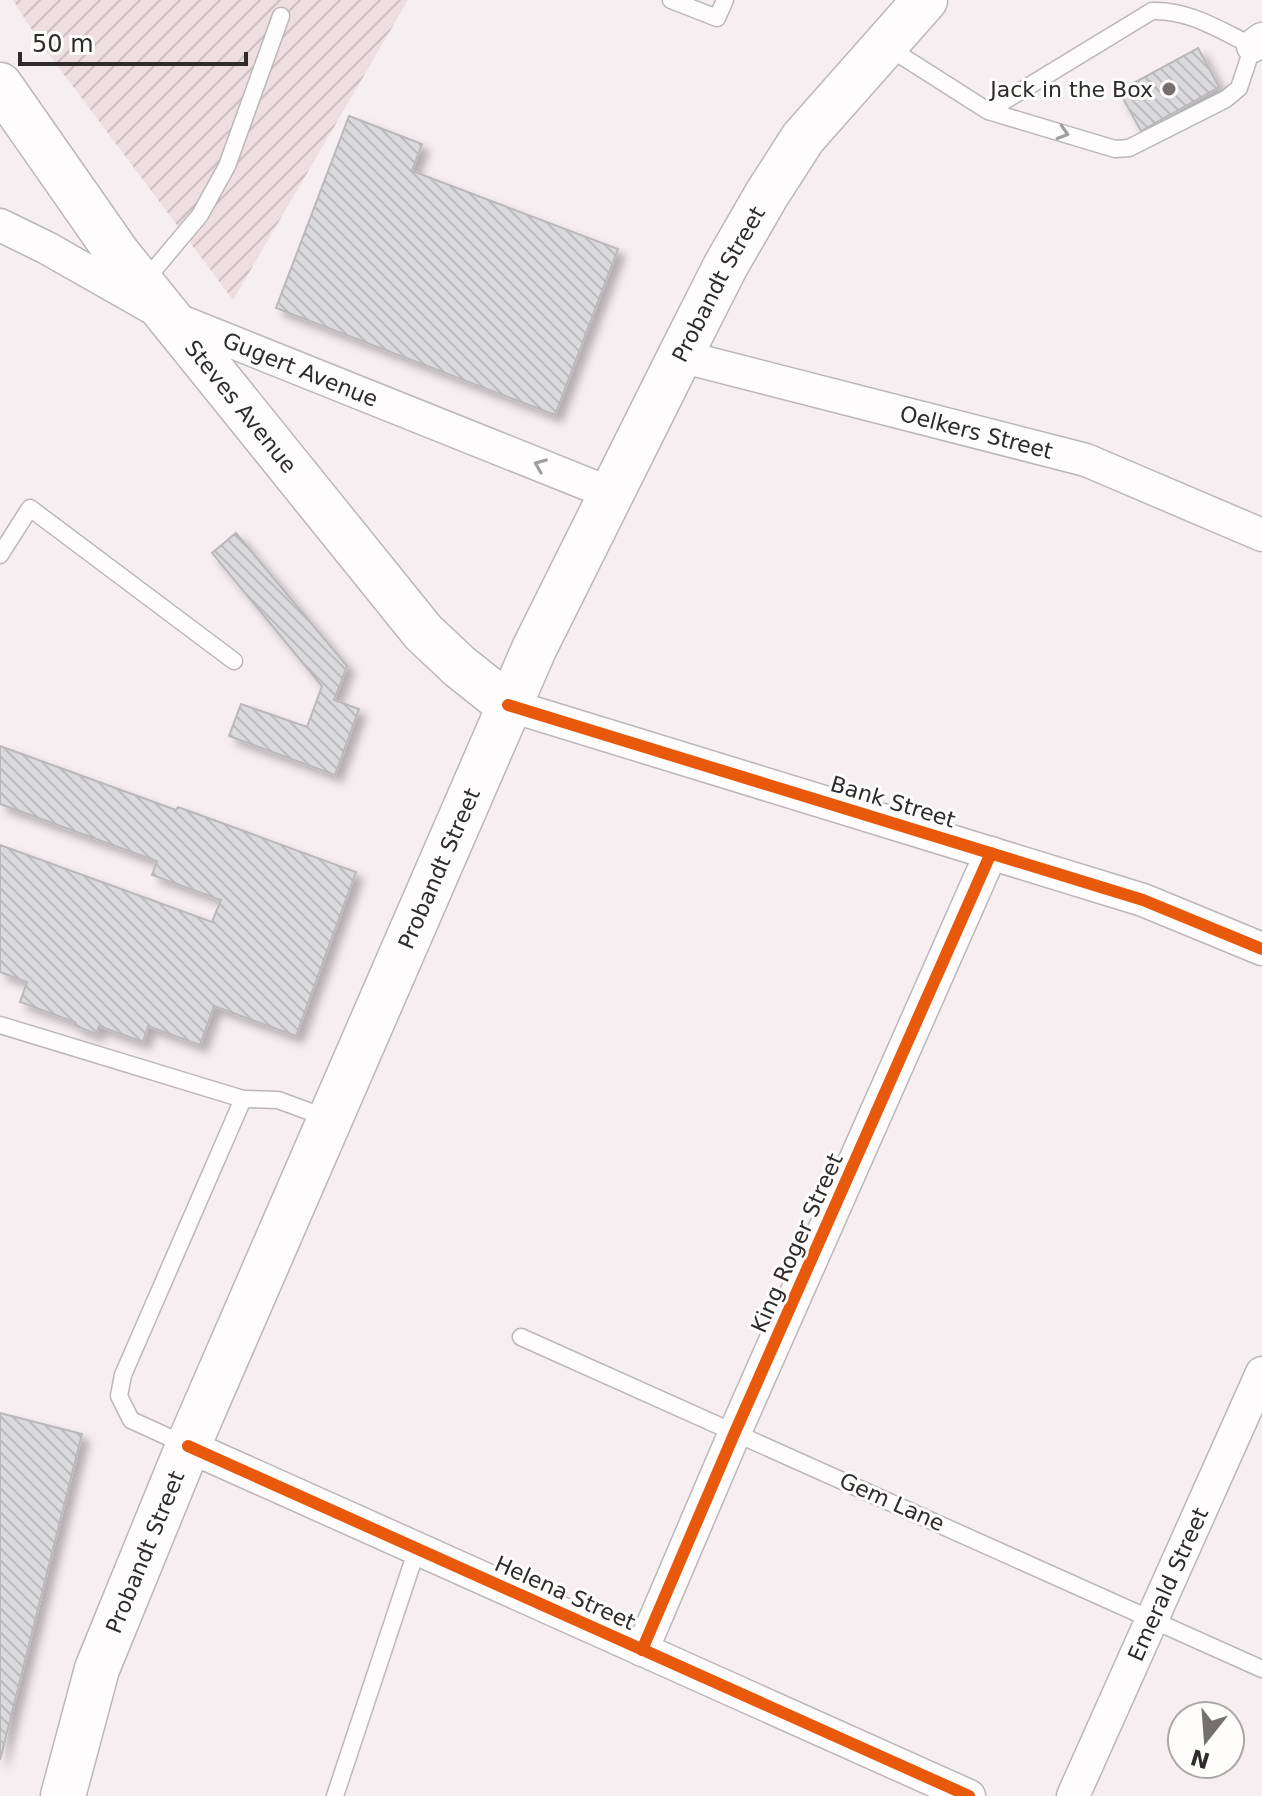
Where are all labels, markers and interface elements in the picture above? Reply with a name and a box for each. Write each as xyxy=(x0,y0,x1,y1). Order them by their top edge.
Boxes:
scale bar xyxy=(20,16,246,66)
text: 50 m xyxy=(32,30,94,58)
place label: Jack in the Box xyxy=(988,77,1153,102)
marker: Jack in the Box xyxy=(1160,80,1178,98)
one-way arrow xyxy=(1055,124,1069,140)
street label: Probandt Street xyxy=(667,201,770,366)
street label: Gugert Avenue xyxy=(219,327,382,412)
street label: Steves Avenue xyxy=(180,335,302,478)
street label: Oelkers Street xyxy=(897,400,1056,464)
one-way arrow xyxy=(534,458,548,475)
street label: Bank Street xyxy=(828,771,959,833)
street label: Probandt Street xyxy=(393,784,485,953)
street label: King Roger Street xyxy=(746,1149,848,1337)
street label: Probandt Street xyxy=(101,1467,189,1637)
street label: Gem Lane xyxy=(836,1468,948,1536)
street label: Emerald Street xyxy=(1122,1503,1213,1665)
street label: Helena Street xyxy=(491,1551,639,1635)
north arrow xyxy=(1166,1700,1246,1780)
text: N xyxy=(1188,1744,1213,1773)

